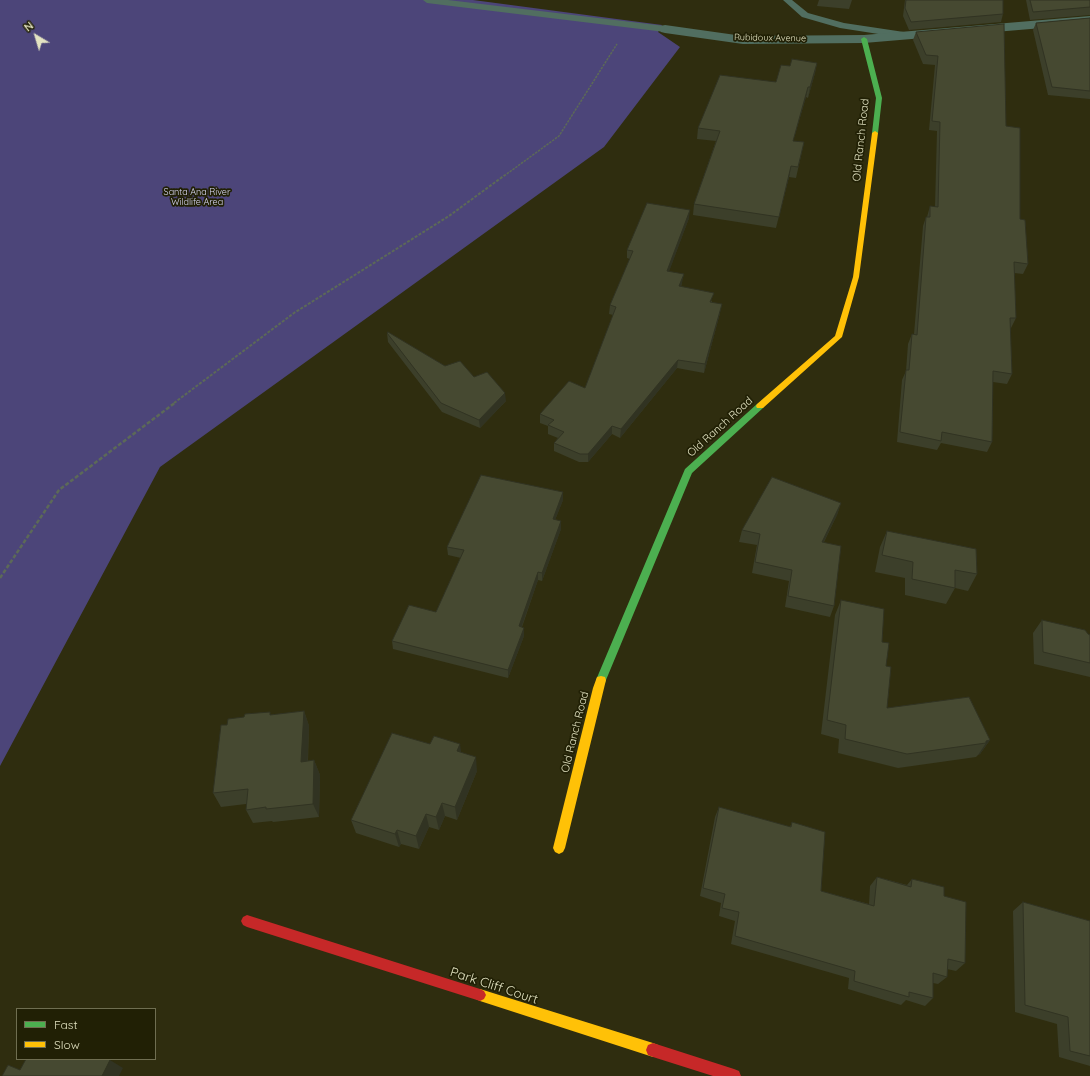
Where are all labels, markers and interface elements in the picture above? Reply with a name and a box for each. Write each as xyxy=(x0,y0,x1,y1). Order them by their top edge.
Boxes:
north arrow xyxy=(16,16,56,56)
text: N xyxy=(21,19,36,35)
street label: Rubidoux Avenue xyxy=(734,32,806,44)
street label: Old Ranch Road xyxy=(850,98,872,182)
park label: Santa Ana River Wildlife Area xyxy=(164,187,230,208)
street label: Old Ranch Road xyxy=(685,394,755,460)
street label: Old Ranch Road xyxy=(559,690,591,774)
street label: Park Cliff Court xyxy=(448,964,540,1008)
legend xyxy=(16,1008,156,1060)
text: Fast xyxy=(54,1017,78,1032)
text: Slow xyxy=(54,1037,80,1052)

